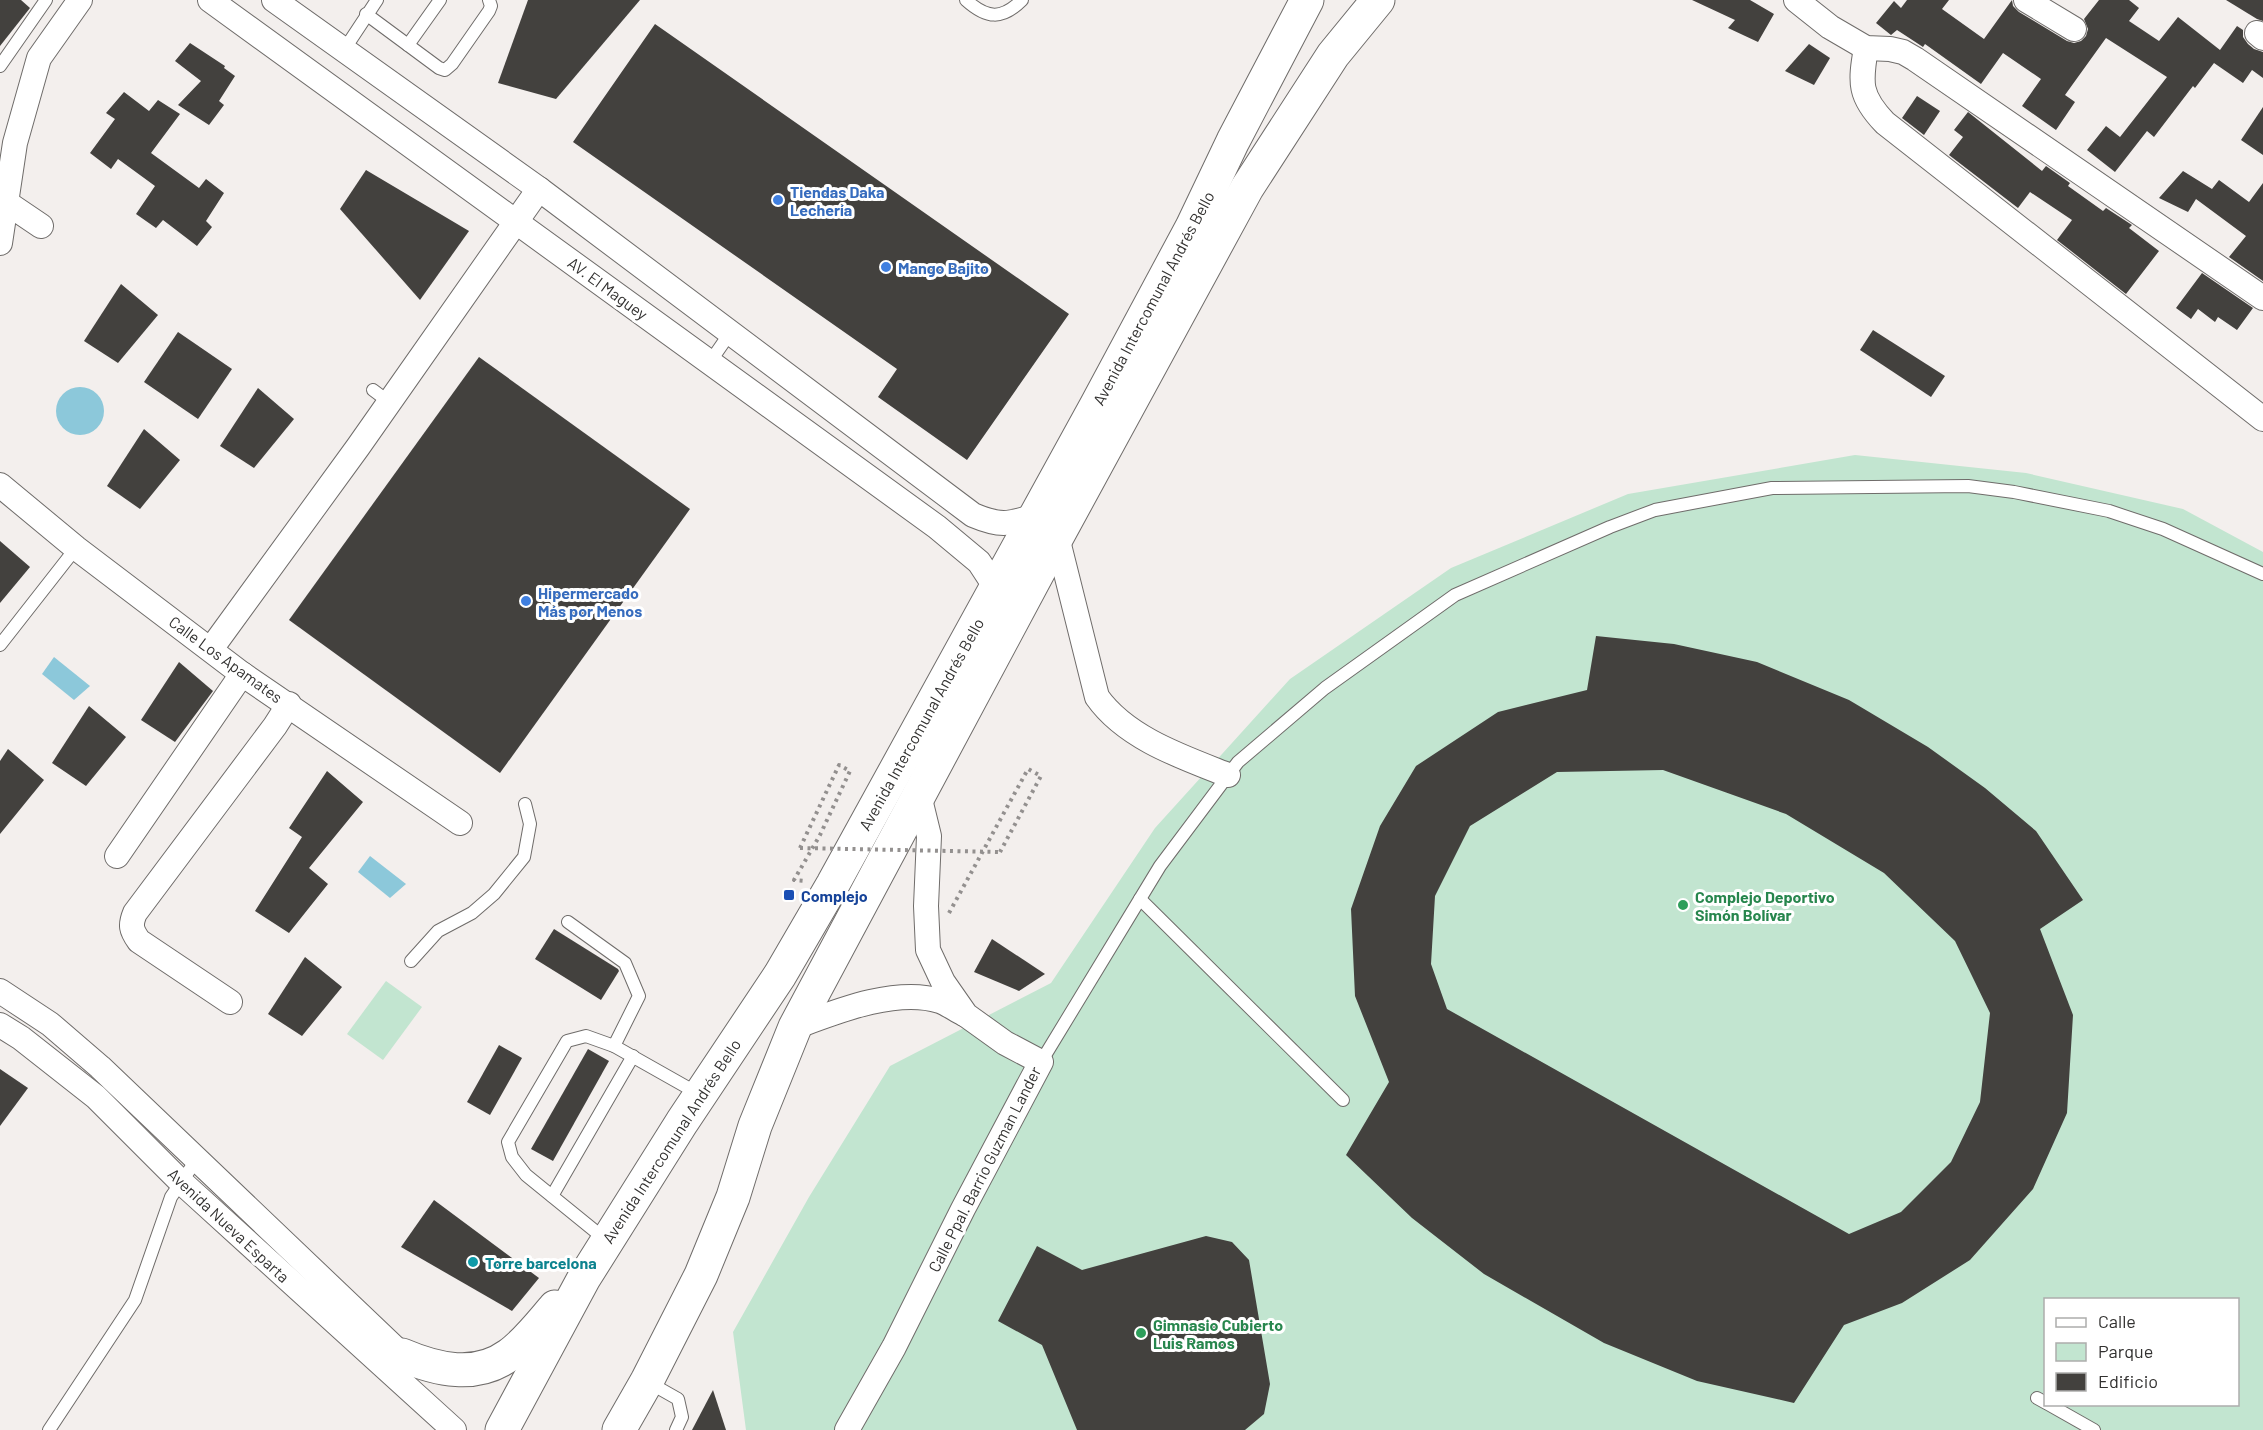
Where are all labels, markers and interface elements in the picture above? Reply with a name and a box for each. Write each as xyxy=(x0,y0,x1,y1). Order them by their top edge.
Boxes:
place label: Tiendas Daka Lechería xyxy=(790,182,884,219)
street label: Avenida Intercomunal Andrés Bello xyxy=(1088,188,1218,408)
marker: Tiendas Daka Lechería xyxy=(771,193,785,207)
street label: AV. El Maguey xyxy=(564,253,652,324)
place label: Mango Bajito xyxy=(898,258,989,277)
marker: Mango Bajito xyxy=(879,260,893,274)
place label: Hipermercado Más por Menos xyxy=(538,583,642,620)
marker: Hipermercado Más por Menos xyxy=(519,594,533,608)
street label: Calle Los Apamates xyxy=(166,612,286,706)
street label: Avenida Intercomunal Andrés Bello xyxy=(855,615,987,833)
place label: Complejo xyxy=(801,886,868,905)
place label: Complejo Deportivo Simón Bolívar xyxy=(1695,887,1835,924)
marker: Complejo xyxy=(782,888,796,902)
marker: Complejo Deportivo Simón Bolívar xyxy=(1676,898,1690,912)
street label: Avenida Intercomunal Andrés Bello xyxy=(598,1035,744,1247)
street label: Calle Ppal. Barrio Guzman Lander xyxy=(924,1063,1044,1275)
street label: Avenida Nueva Esparta xyxy=(164,1164,294,1286)
place label: Torre barcelona xyxy=(485,1253,597,1272)
marker: Torre barcelona xyxy=(466,1255,480,1269)
legend xyxy=(2044,1298,2239,1406)
text: Calle xyxy=(2098,1310,2136,1332)
place label: Gimnasio Cubierto Luis Ramos xyxy=(1153,1315,1283,1352)
marker: Gimnasio Cubierto Luis Ramos xyxy=(1134,1326,1148,1340)
text: Parque xyxy=(2098,1340,2153,1362)
text: Edificio xyxy=(2098,1370,2158,1392)

